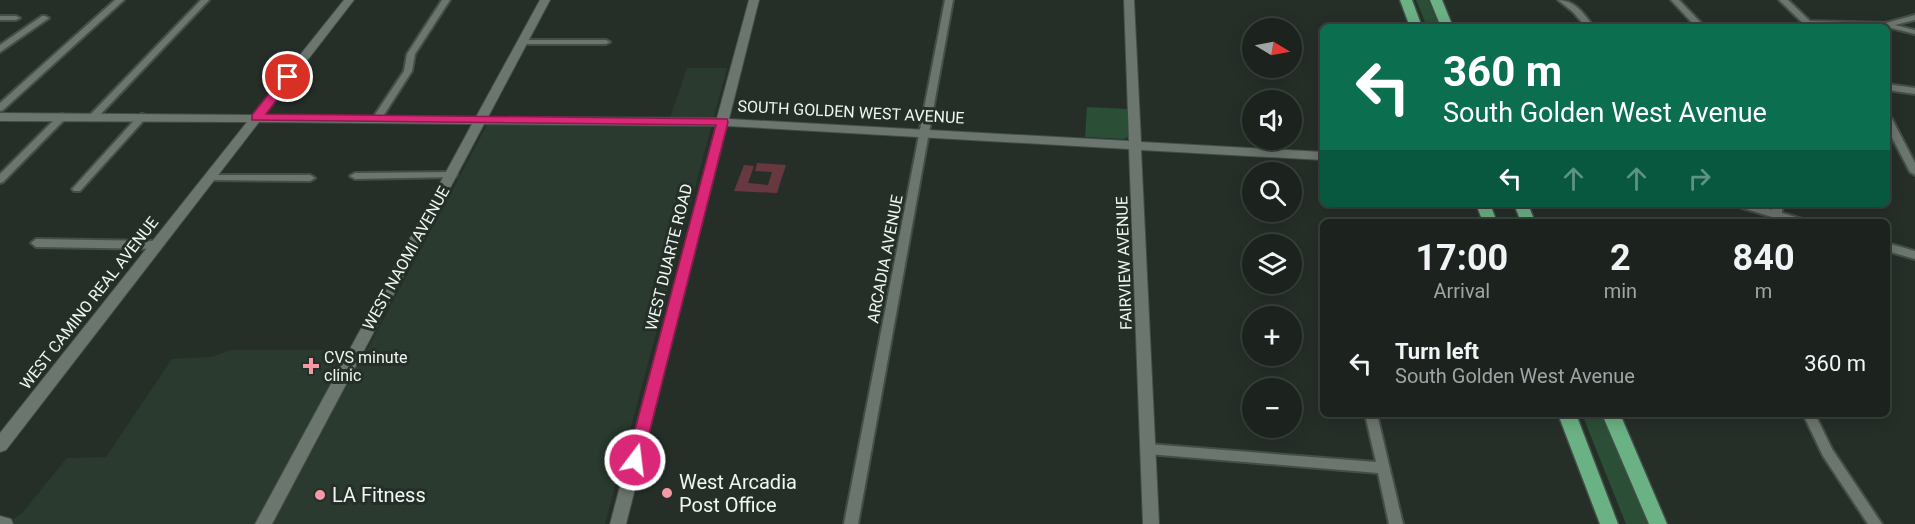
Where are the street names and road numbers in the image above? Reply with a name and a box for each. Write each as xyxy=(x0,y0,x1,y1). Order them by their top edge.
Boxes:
street label: SOUTH GOLDEN WEST AVENUE xyxy=(737,97,965,127)
street label: WEST DUARTE ROAD xyxy=(642,182,696,332)
street label: WEST NAOMI AVENUE xyxy=(359,183,453,333)
street label: ARCADIA AVENUE xyxy=(863,193,907,325)
street label: FAIRVIEW AVENUE xyxy=(1112,196,1136,330)
street label: WEST CAMINO REAL AVENUE xyxy=(16,213,162,393)

